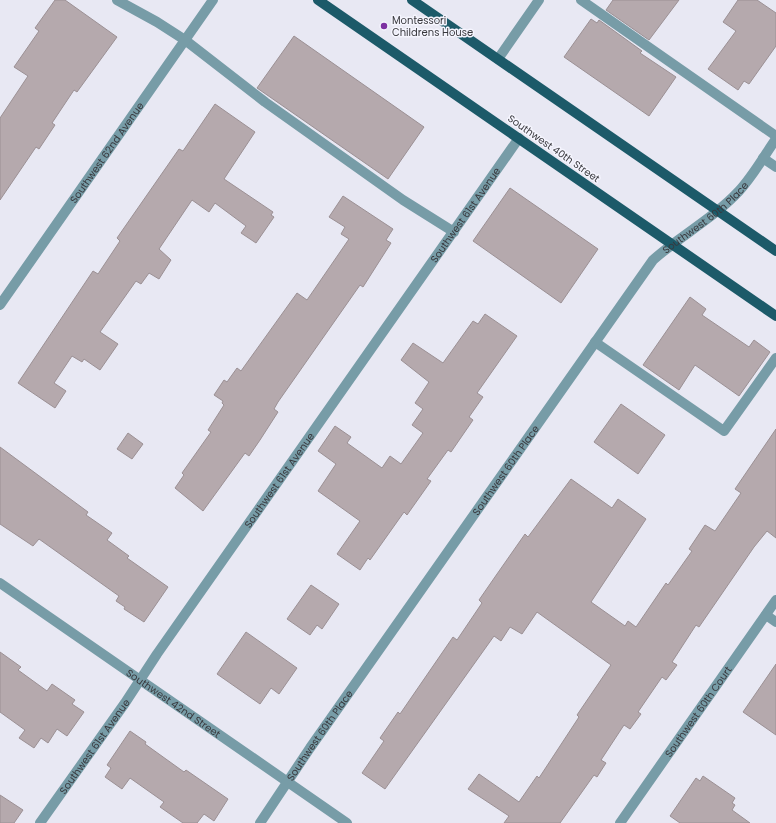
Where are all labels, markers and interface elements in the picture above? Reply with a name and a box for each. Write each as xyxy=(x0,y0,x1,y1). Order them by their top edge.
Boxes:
place label: Montessori Childrens House xyxy=(392,13,473,40)
marker: Montessori Childrens House xyxy=(379,21,389,31)
street label: Southwest 62nd Avenue xyxy=(66,99,147,206)
street label: Southwest 40th Street xyxy=(505,111,603,186)
street label: Southwest 61st Avenue xyxy=(427,164,504,266)
street label: Southwest 60th Place xyxy=(659,178,752,258)
street label: Southwest 60th Place xyxy=(469,422,543,518)
street label: Southwest 61st Avenue xyxy=(241,430,318,531)
street label: Southwest 60th Court xyxy=(661,663,736,760)
street label: Southwest 42nd Street xyxy=(123,665,224,742)
street label: Southwest 60th Place xyxy=(283,687,357,784)
street label: Southwest 61st Avenue xyxy=(56,696,134,797)

